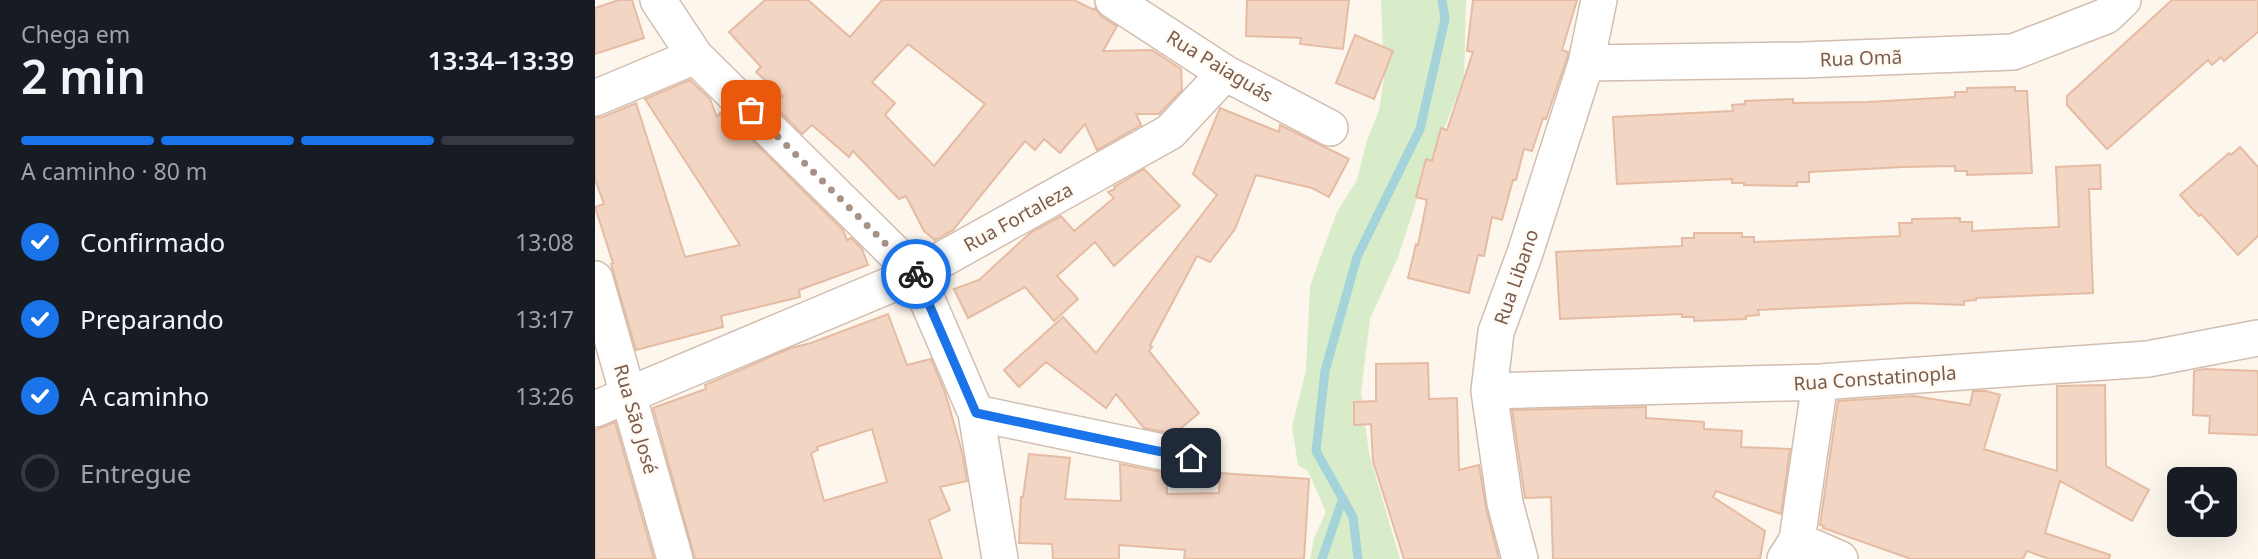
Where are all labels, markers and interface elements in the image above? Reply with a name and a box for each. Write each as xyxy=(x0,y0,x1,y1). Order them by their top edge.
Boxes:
text: Chega em xyxy=(21,18,130,50)
street label: Rua Paiaguás xyxy=(1162,24,1278,108)
text: 13:34–13:39 xyxy=(428,42,574,78)
street label: Rua Omã xyxy=(1819,44,1903,72)
text: 2 min xyxy=(21,45,146,107)
pin xyxy=(721,80,781,140)
icon: bag xyxy=(732,91,770,129)
text: A caminho · 80 m xyxy=(21,155,207,187)
street label: Rua Fortaleza xyxy=(959,176,1077,258)
icon: check xyxy=(21,223,59,261)
text: Confirmado xyxy=(80,224,225,260)
text: 13:08 xyxy=(515,226,574,258)
street label: Rua Libano xyxy=(1487,226,1545,328)
courier xyxy=(881,239,951,309)
icon: bike xyxy=(897,255,935,293)
icon: check xyxy=(21,300,59,338)
text: Preparando xyxy=(80,301,224,337)
text: 13:17 xyxy=(515,303,574,335)
street label: Rua Constatinopla xyxy=(1793,359,1957,397)
street label: Rua São José xyxy=(608,361,664,477)
icon: check xyxy=(21,377,59,415)
text: A caminho xyxy=(80,378,209,414)
text: 13:26 xyxy=(515,380,574,412)
pin xyxy=(1161,428,1221,488)
icon: home xyxy=(1172,439,1210,477)
text: Entregue xyxy=(80,455,192,491)
map controls xyxy=(2167,467,2237,537)
button: locate xyxy=(2167,467,2237,537)

